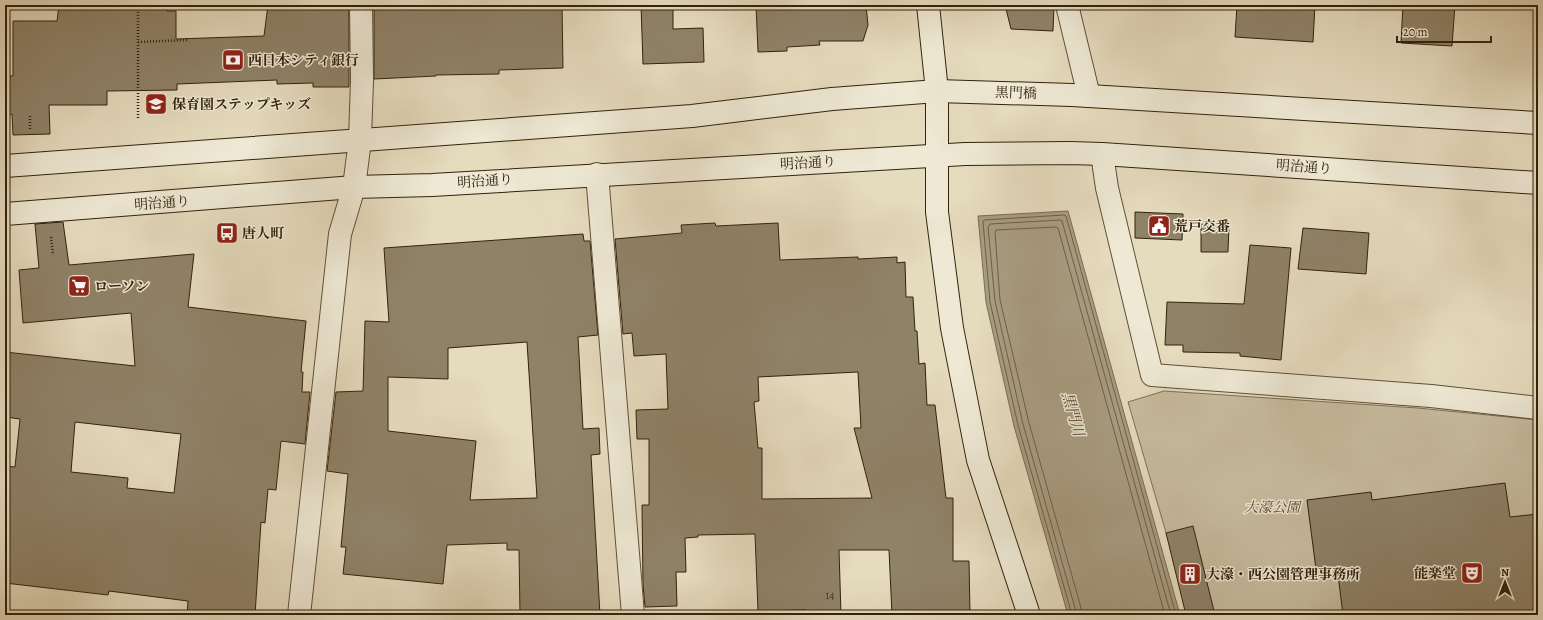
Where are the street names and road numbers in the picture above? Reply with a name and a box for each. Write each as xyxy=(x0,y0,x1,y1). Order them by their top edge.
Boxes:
street label: 黒門橋 xyxy=(995,83,1037,103)
street label: 明治通り xyxy=(780,152,836,174)
street label: 明治通り xyxy=(1275,156,1333,178)
street label: 明治通り xyxy=(456,170,514,192)
street label: 明治通り xyxy=(133,192,191,214)

